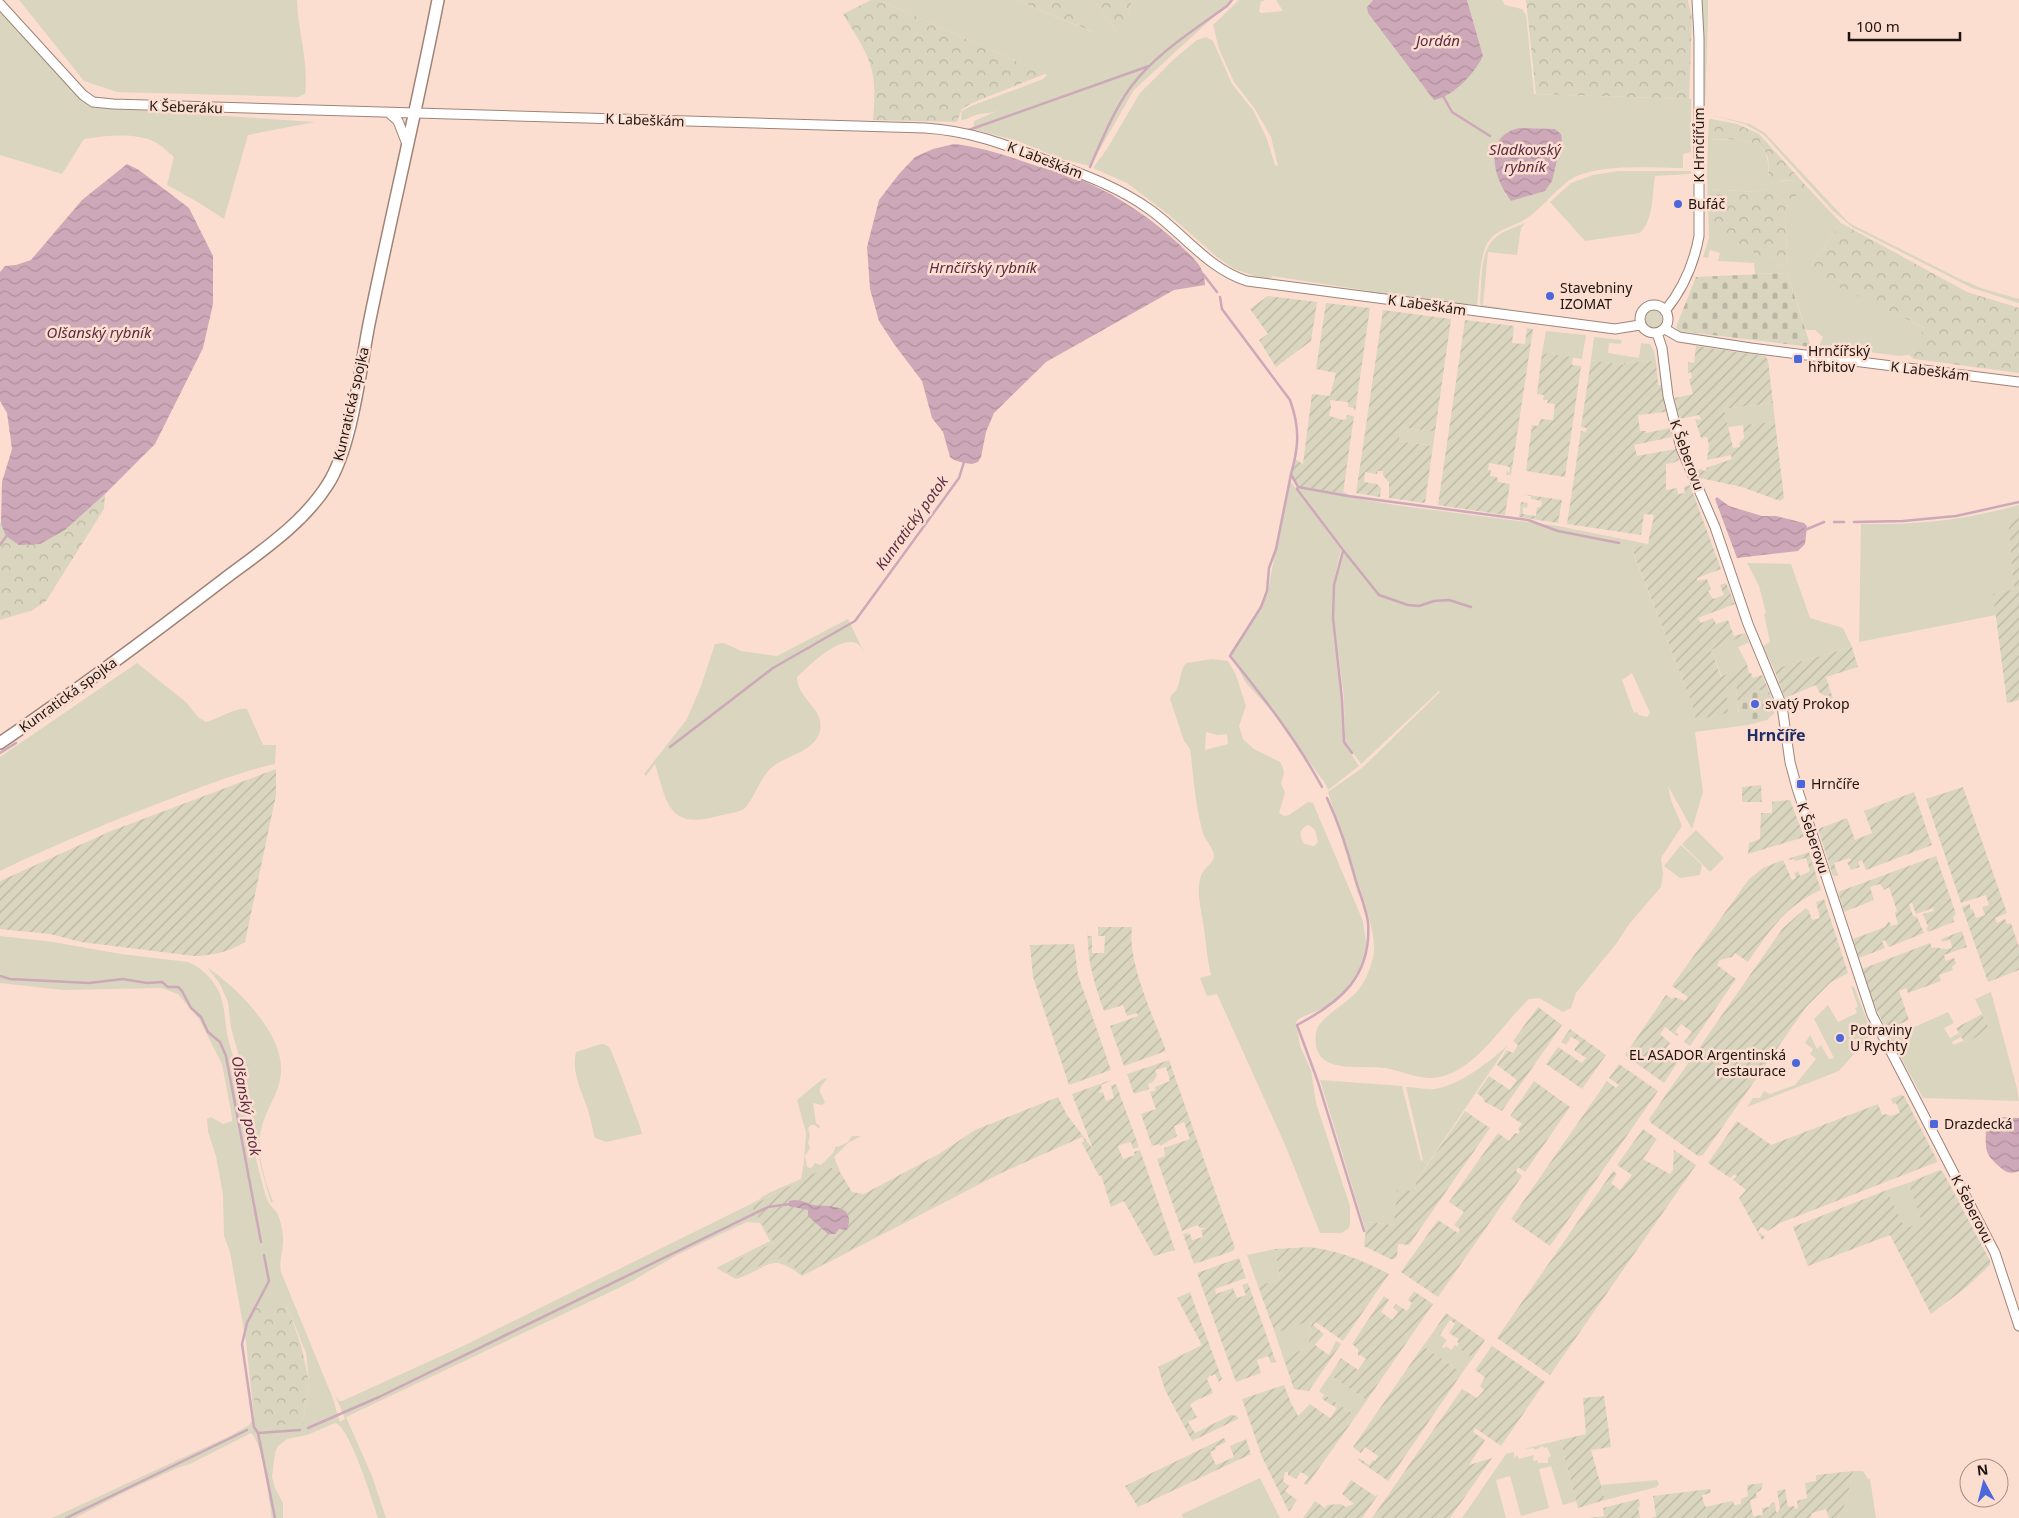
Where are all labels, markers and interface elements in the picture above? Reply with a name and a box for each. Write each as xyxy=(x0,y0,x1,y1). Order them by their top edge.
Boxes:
scale bar xyxy=(1849,10,1960,42)
text: 100 m xyxy=(1856,16,1900,36)
water label: Jordán xyxy=(1413,30,1460,50)
street label: K Šeberáku xyxy=(149,96,223,117)
street label: K Hrnčířům xyxy=(1689,108,1708,182)
street label: K Labeškám xyxy=(605,109,685,130)
street label: K Labeškám xyxy=(1005,136,1086,183)
water label: Sladkovský rybník xyxy=(1489,139,1562,176)
place label: Bufáč xyxy=(1688,194,1725,213)
marker: Bufáč xyxy=(1672,198,1684,210)
water label: Hrnčířský rybník xyxy=(929,257,1038,277)
place label: Stavebniny IZOMAT xyxy=(1560,278,1633,313)
street label: K Labeškám xyxy=(1387,290,1468,319)
marker: Stavebniny IZOMAT xyxy=(1544,290,1556,302)
water label: Olšanský rybník xyxy=(47,322,152,342)
place label: Hrnčířský hřbitov xyxy=(1808,341,1871,376)
street label: Kunratická spojka xyxy=(328,345,373,463)
marker: Hrnčířský hřbitov xyxy=(1792,353,1804,365)
street label: K Labeškám xyxy=(1890,356,1970,385)
street label: K Šeberovu xyxy=(1666,417,1709,493)
water label: Kunratický potok xyxy=(870,471,953,574)
street label: Kunratická spojka xyxy=(15,653,120,736)
place label: svatý Prokop xyxy=(1765,694,1850,713)
marker: svatý Prokop xyxy=(1749,698,1761,710)
district label: Hrnčíře xyxy=(1746,724,1806,746)
place label: Hrnčíře xyxy=(1811,774,1860,793)
marker: Hrnčíře xyxy=(1795,778,1807,790)
street label: K Šeberovu xyxy=(1793,800,1834,876)
place label: Potraviny U Rychty xyxy=(1850,1020,1913,1055)
marker: Potraviny U Rychty xyxy=(1834,1032,1846,1044)
place label: EL ASADOR Argentinská restaurace xyxy=(1629,1045,1786,1080)
water label: Olšanský potok xyxy=(228,1054,267,1158)
marker: EL ASADOR Argentinská restaurace xyxy=(1790,1057,1802,1069)
place label: Drazdecká xyxy=(1944,1114,2013,1133)
marker: Drazdecká xyxy=(1928,1118,1940,1130)
street label: K Šeberovu xyxy=(1947,1172,1998,1246)
north arrow xyxy=(1959,1458,2009,1508)
text: N xyxy=(1976,1459,1989,1480)

